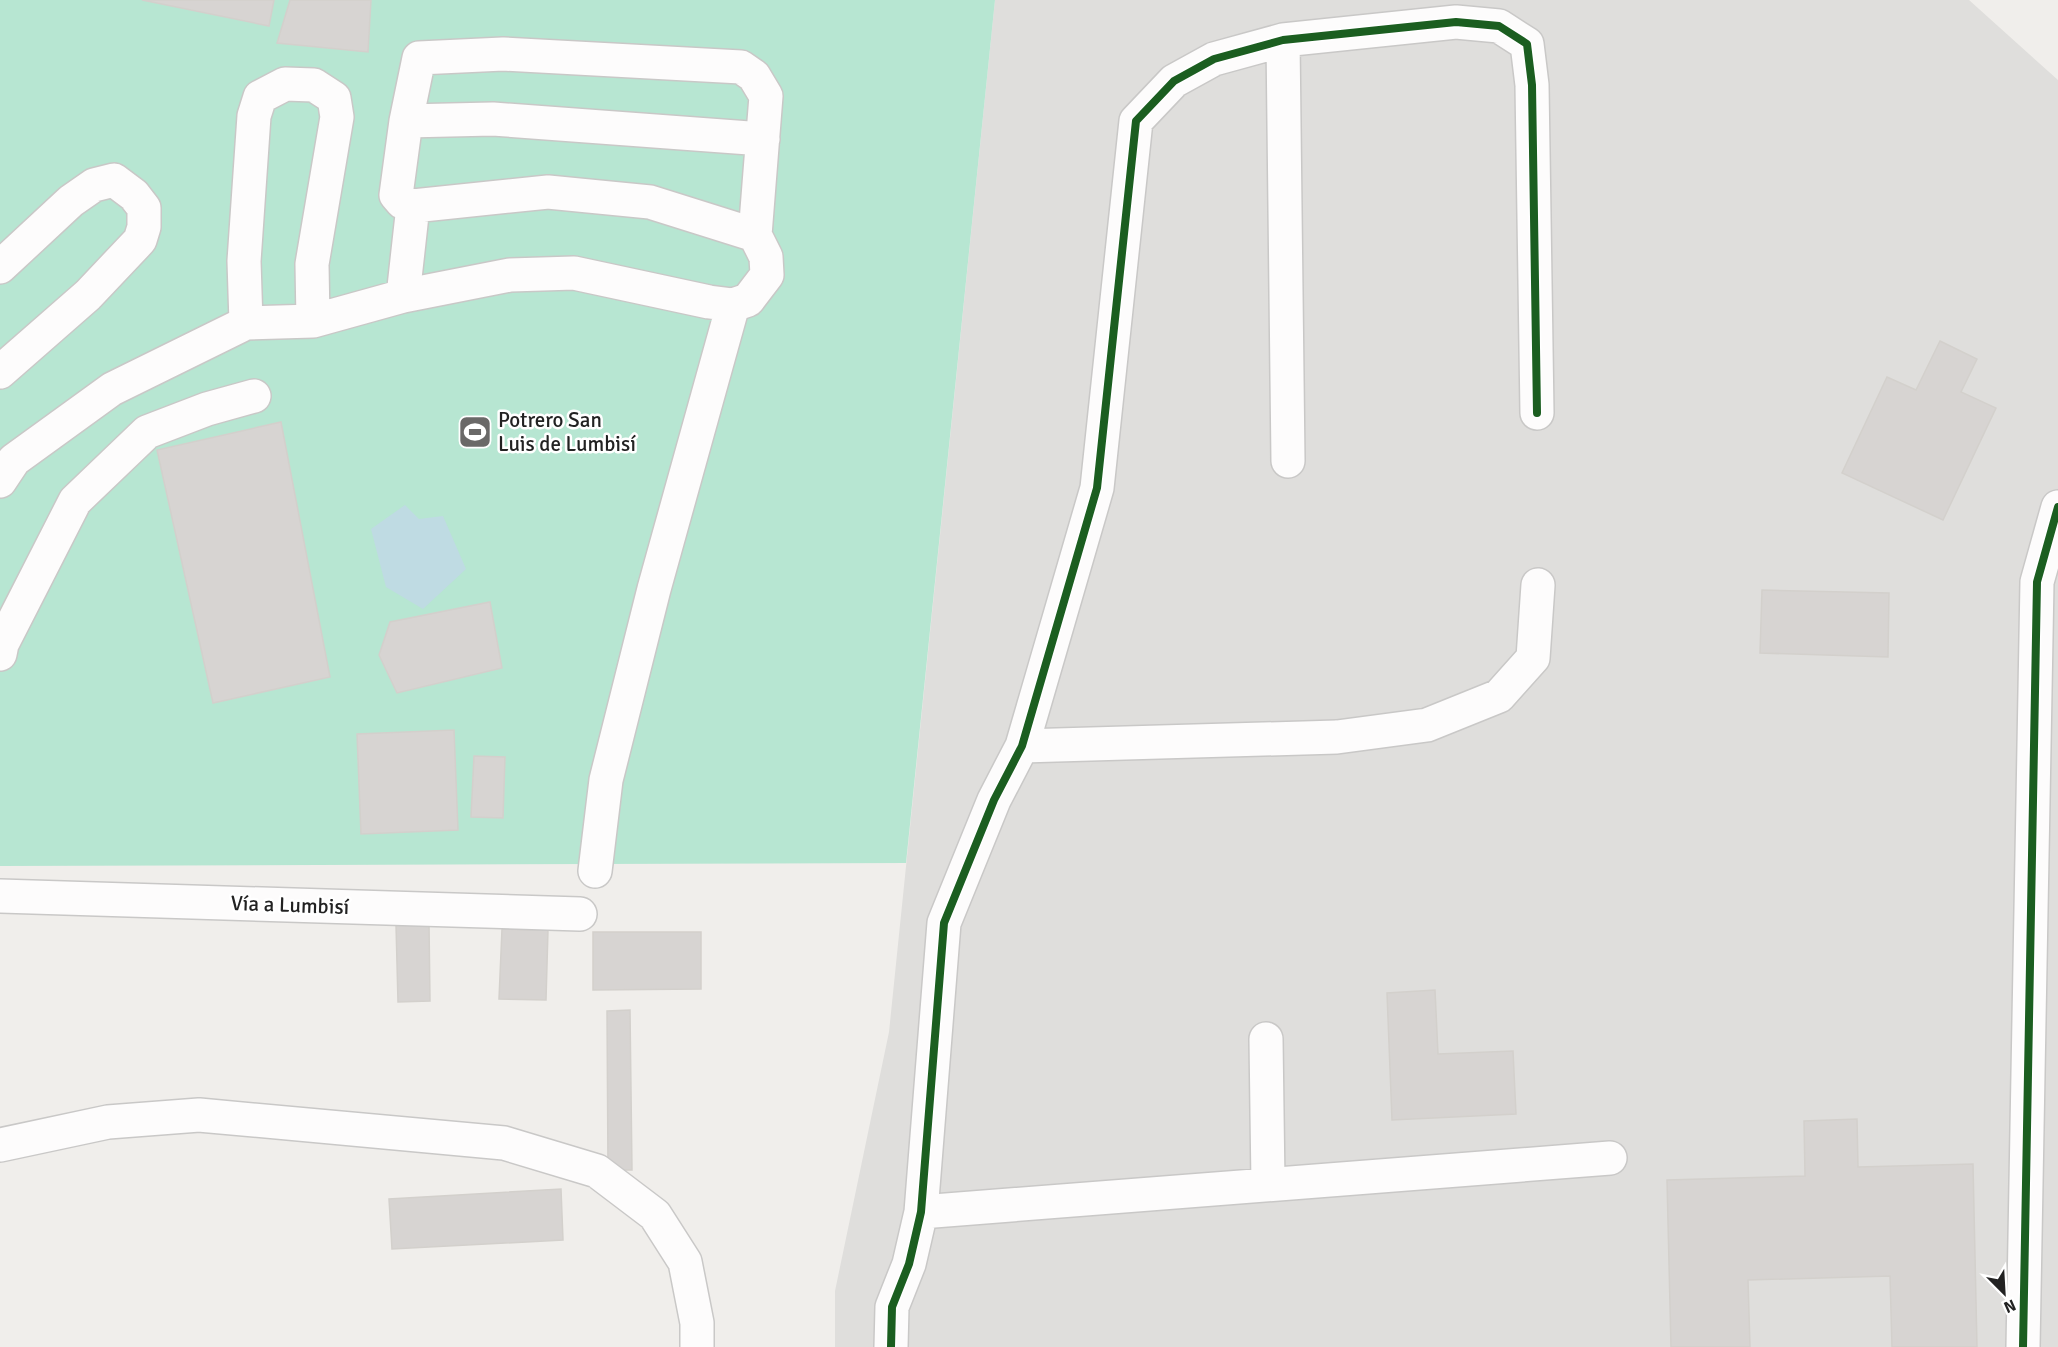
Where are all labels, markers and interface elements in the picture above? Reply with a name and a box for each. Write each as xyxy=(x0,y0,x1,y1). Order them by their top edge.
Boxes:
place label: Potrero San Luis de Lumbisí xyxy=(498,407,636,457)
sports icon: Potrero San Luis de Lumbisí xyxy=(457,414,493,450)
street label: Vía a Lumbisí xyxy=(230,890,350,920)
north arrow xyxy=(1974,1263,2034,1323)
text: N xyxy=(2001,1294,2019,1317)

